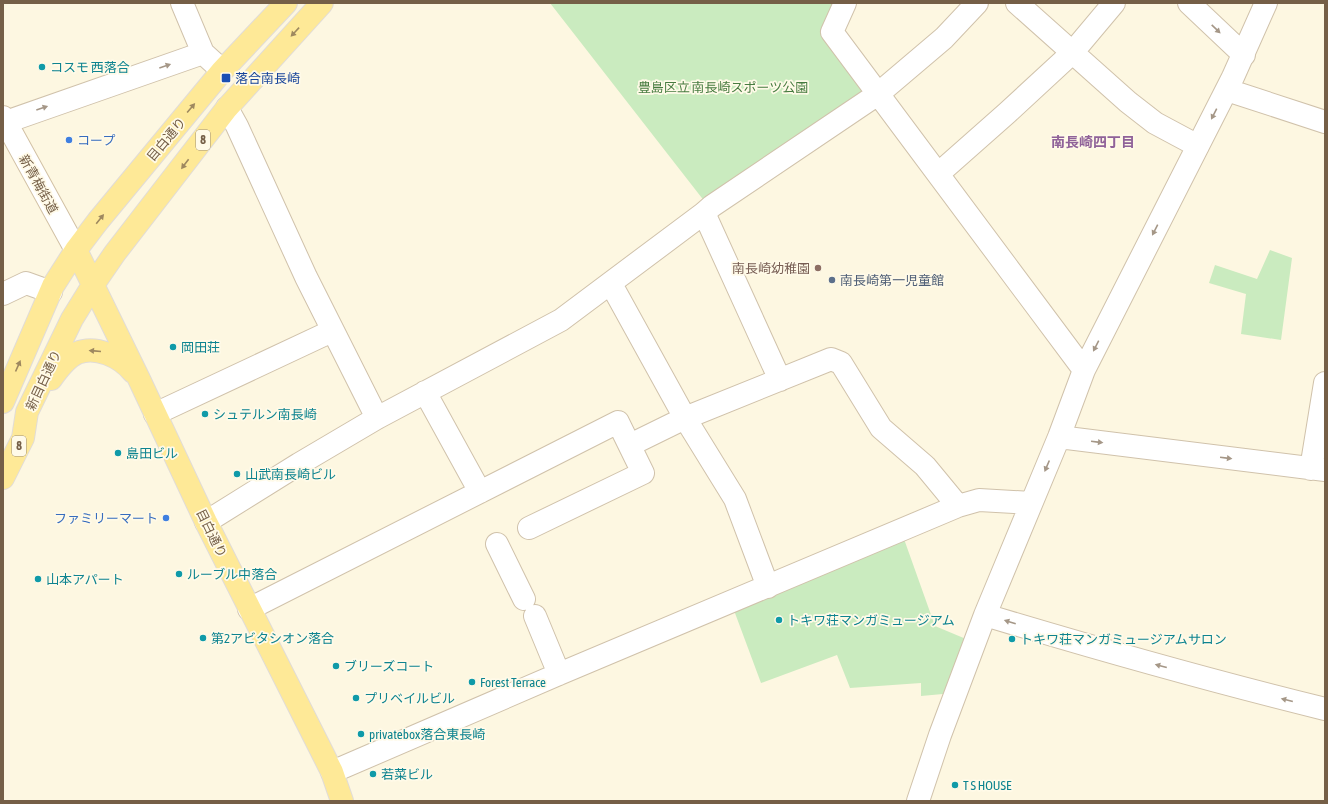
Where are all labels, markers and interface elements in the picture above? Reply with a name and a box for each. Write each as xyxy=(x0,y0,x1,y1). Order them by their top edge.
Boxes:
one-way arrow xyxy=(1211,24,1221,34)
one-way arrow xyxy=(291,27,300,36)
place label: コスモ 西落合 xyxy=(50,60,130,75)
marker: コスモ 西落合 xyxy=(37,62,47,72)
one-way arrow xyxy=(159,63,171,69)
place label: 落合南長崎 xyxy=(235,71,300,86)
marker: 落合南長崎 xyxy=(220,72,232,84)
park label: 豊島区立 南長崎スポーツ公園 xyxy=(638,80,808,95)
one-way arrow xyxy=(187,103,196,114)
one-way arrow xyxy=(36,105,48,111)
one-way arrow xyxy=(1211,109,1217,120)
street label: 目白通り xyxy=(144,115,189,164)
road number: 8 xyxy=(196,130,210,150)
place label: コープ xyxy=(77,133,115,148)
district label: 南長崎四丁目 xyxy=(1051,134,1135,150)
marker: コープ xyxy=(64,135,74,145)
street label: 新青梅街道 xyxy=(16,152,61,216)
one-way arrow xyxy=(181,158,189,169)
one-way arrow xyxy=(95,214,104,224)
one-way arrow xyxy=(1152,224,1158,236)
place label: 南長崎幼稚園 xyxy=(732,261,810,276)
marker: 南長崎幼稚園 xyxy=(813,263,823,273)
place label: 南長崎第一児童館 xyxy=(840,273,944,288)
marker: 南長崎第一児童館 xyxy=(827,275,837,285)
place label: 岡田荘 xyxy=(181,340,220,355)
one-way arrow xyxy=(1093,340,1100,352)
marker: 岡田荘 xyxy=(168,342,178,352)
street label: 新目白通り xyxy=(23,348,64,413)
one-way arrow xyxy=(89,348,101,355)
one-way arrow xyxy=(16,359,22,371)
place label: シュテルン南長崎 xyxy=(213,407,317,422)
marker: シュテルン南長崎 xyxy=(200,409,210,419)
road number: 8 xyxy=(12,436,26,456)
one-way arrow xyxy=(1091,439,1103,445)
place label: 島田ビル xyxy=(126,446,178,461)
marker: 島田ビル xyxy=(113,448,123,458)
one-way arrow xyxy=(1220,455,1232,461)
one-way arrow xyxy=(1043,461,1049,473)
place label: 山武南長崎ビル xyxy=(245,467,336,482)
marker: 山武南長崎ビル xyxy=(232,469,242,479)
street label: 目白通り xyxy=(193,507,230,560)
place label: ファミリーマート xyxy=(54,511,158,526)
marker: ファミリーマート xyxy=(161,513,171,523)
place label: ルーブル中落合 xyxy=(187,567,277,582)
marker: ルーブル中落合 xyxy=(174,569,184,579)
place label: 山本アパート xyxy=(46,572,124,587)
marker: 山本アパート xyxy=(33,574,43,584)
place label: トキワ荘マンガミュージアム xyxy=(787,613,955,628)
marker: トキワ荘マンガミュージアム xyxy=(774,615,784,625)
one-way arrow xyxy=(1003,619,1015,625)
place label: 第2アビタシオン落合 xyxy=(211,631,334,646)
place label: トキワ荘マンガミュージアムサロン xyxy=(1020,632,1227,647)
marker: 第2アビタシオン落合 xyxy=(198,633,208,643)
marker: トキワ荘マンガミュージアムサロン xyxy=(1007,634,1017,644)
place label: ブリーズコート xyxy=(344,659,434,674)
marker: ブリーズコート xyxy=(331,661,341,671)
one-way arrow xyxy=(1155,663,1168,669)
place label: Forest Terrace xyxy=(480,675,546,690)
marker: Forest Terrace xyxy=(467,677,477,687)
place label: プリベイルビル xyxy=(364,691,455,706)
marker: プリベイルビル xyxy=(351,693,361,703)
one-way arrow xyxy=(1281,696,1293,702)
place label: privatebox落合東長崎 xyxy=(369,727,485,742)
marker: privatebox落合東長崎 xyxy=(356,729,366,739)
place label: 若菜ビル xyxy=(381,767,433,782)
marker: 若菜ビル xyxy=(368,769,378,779)
place label: T S HOUSE xyxy=(963,778,1012,793)
marker: T S HOUSE xyxy=(950,780,960,790)

